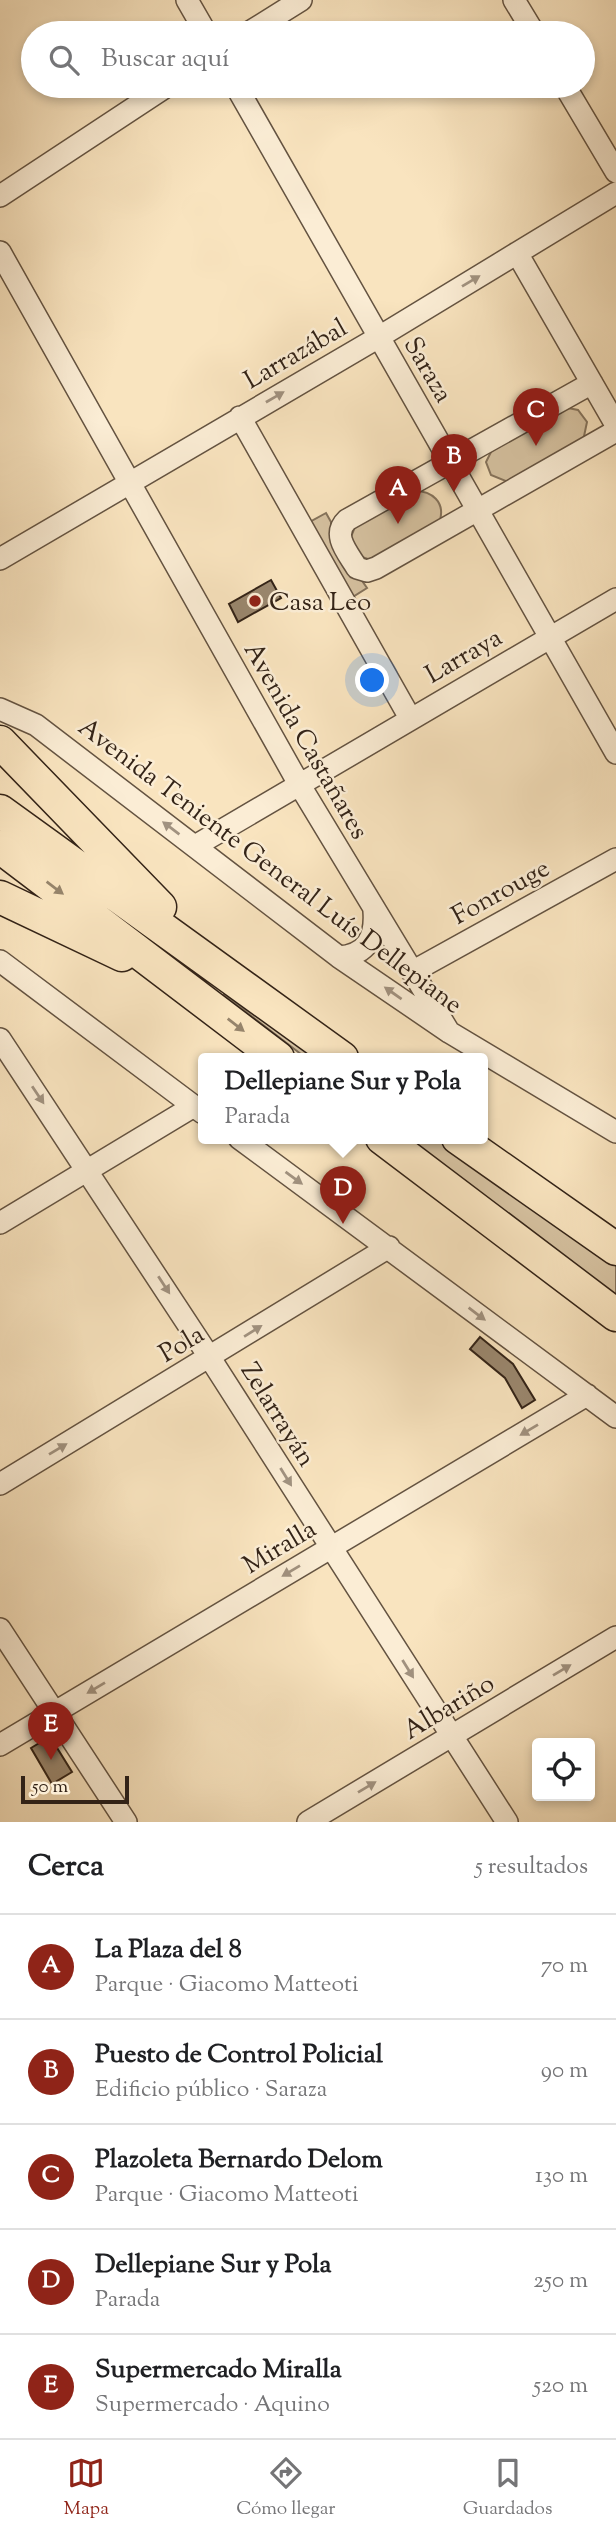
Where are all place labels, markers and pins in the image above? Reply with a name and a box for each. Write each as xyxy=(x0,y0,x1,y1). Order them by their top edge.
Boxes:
pin: C xyxy=(513,388,559,446)
pin: B xyxy=(431,434,477,492)
pin: A xyxy=(375,466,421,524)
place label: Casa Leo xyxy=(269,585,371,622)
marker: Casa Leo xyxy=(247,593,263,609)
pin: D xyxy=(320,1166,366,1224)
pin: E xyxy=(28,1702,74,1760)

